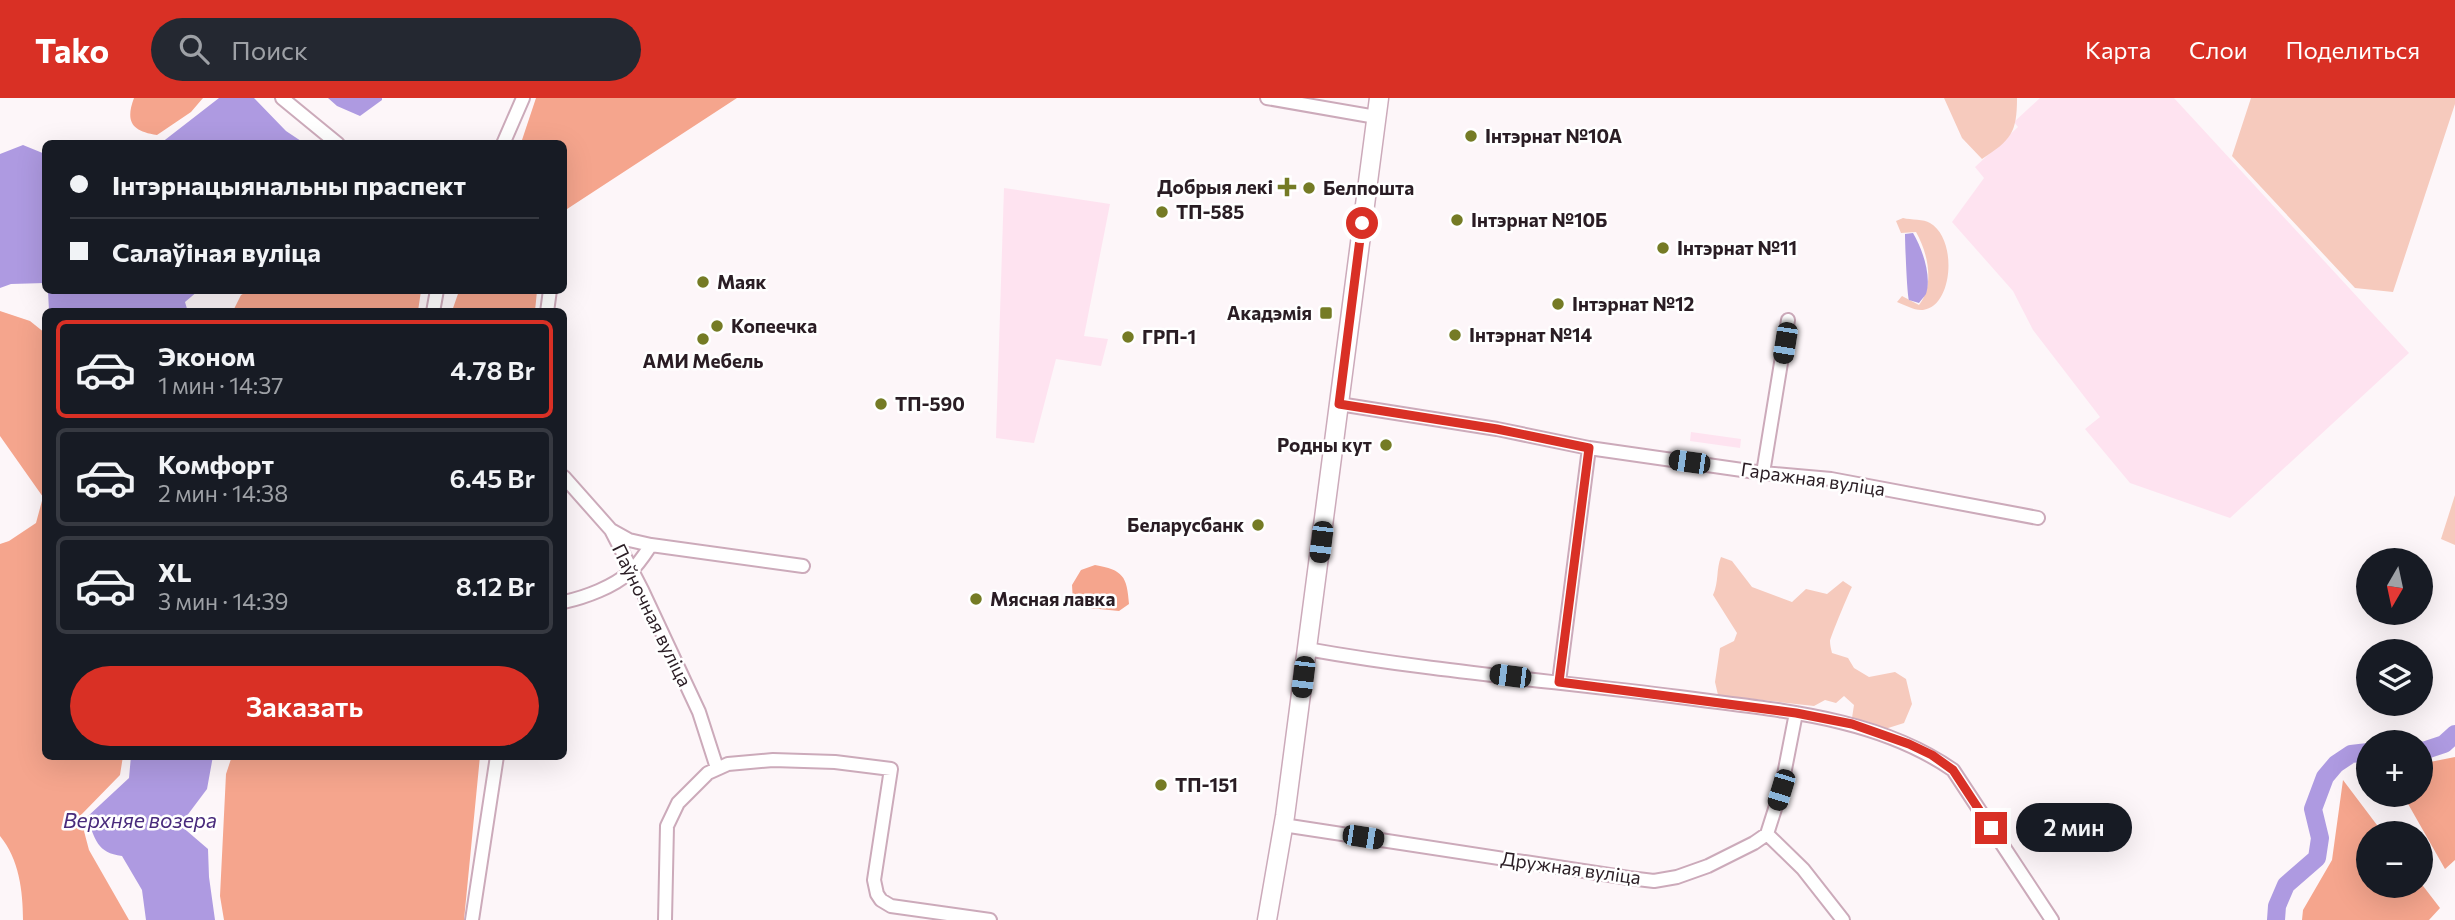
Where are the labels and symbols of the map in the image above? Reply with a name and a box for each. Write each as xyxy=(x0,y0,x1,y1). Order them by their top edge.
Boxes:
place label: Інтэрнат №10А xyxy=(1485,124,1623,147)
marker: Інтэрнат №10А xyxy=(1463,128,1479,144)
place label: Добрыя лекі xyxy=(1157,175,1273,198)
place label: Белпошта xyxy=(1323,176,1414,199)
marker: Добрыя лекі xyxy=(1279,179,1295,195)
marker: Белпошта xyxy=(1301,180,1317,196)
place label: ТП-585 xyxy=(1176,200,1244,223)
marker: ТП-585 xyxy=(1154,204,1170,220)
route start xyxy=(1346,207,1378,239)
place label: Інтэрнат №10Б xyxy=(1471,208,1607,231)
marker: Інтэрнат №10Б xyxy=(1449,212,1465,228)
place label: Інтэрнат №11 xyxy=(1677,236,1797,259)
marker: Інтэрнат №11 xyxy=(1655,240,1671,256)
place label: Маяк xyxy=(717,270,767,293)
marker: Маяк xyxy=(695,274,711,290)
place label: Інтэрнат №12 xyxy=(1572,292,1694,315)
marker: Інтэрнат №12 xyxy=(1550,296,1566,312)
place label: Акадэмія xyxy=(1227,301,1312,324)
marker: Акадэмія xyxy=(1318,305,1334,321)
place label: Копеечка xyxy=(731,314,817,337)
marker: Копеечка xyxy=(709,318,725,334)
car xyxy=(1772,321,1799,365)
place label: Інтэрнат №14 xyxy=(1469,323,1592,346)
place label: ГРП-1 xyxy=(1142,325,1196,348)
marker: Інтэрнат №14 xyxy=(1447,327,1463,343)
marker: ГРП-1 xyxy=(1120,329,1136,345)
marker: АМИ Мебель xyxy=(695,331,711,347)
place label: АМИ Мебель xyxy=(642,349,764,372)
place label: ТП-590 xyxy=(895,392,965,415)
marker: ТП-590 xyxy=(873,396,889,412)
place label: Родны кут xyxy=(1277,433,1372,456)
marker: Родны кут xyxy=(1378,437,1394,453)
car xyxy=(1667,449,1712,475)
street label: Гаражная вуліца xyxy=(1740,457,1887,500)
place label: Беларусбанк xyxy=(1127,513,1244,536)
marker: Беларусбанк xyxy=(1250,517,1266,533)
car xyxy=(1309,520,1334,564)
street label: Паўночная вуліца xyxy=(608,540,697,690)
north arrow xyxy=(2356,548,2432,625)
place label: Мясная лавка xyxy=(990,587,1115,610)
marker: Мясная лавка xyxy=(968,591,984,607)
car xyxy=(1291,655,1316,699)
car xyxy=(1488,663,1533,689)
car xyxy=(1765,767,1798,813)
place label: ТП-151 xyxy=(1175,773,1238,796)
marker: ТП-151 xyxy=(1153,777,1169,793)
callout: 2 мин xyxy=(2016,804,2131,852)
water label: Верхняе возера xyxy=(63,807,217,832)
route end xyxy=(1975,812,2007,844)
car xyxy=(1341,823,1386,851)
street label: Дружная вуліца xyxy=(1500,846,1642,889)

